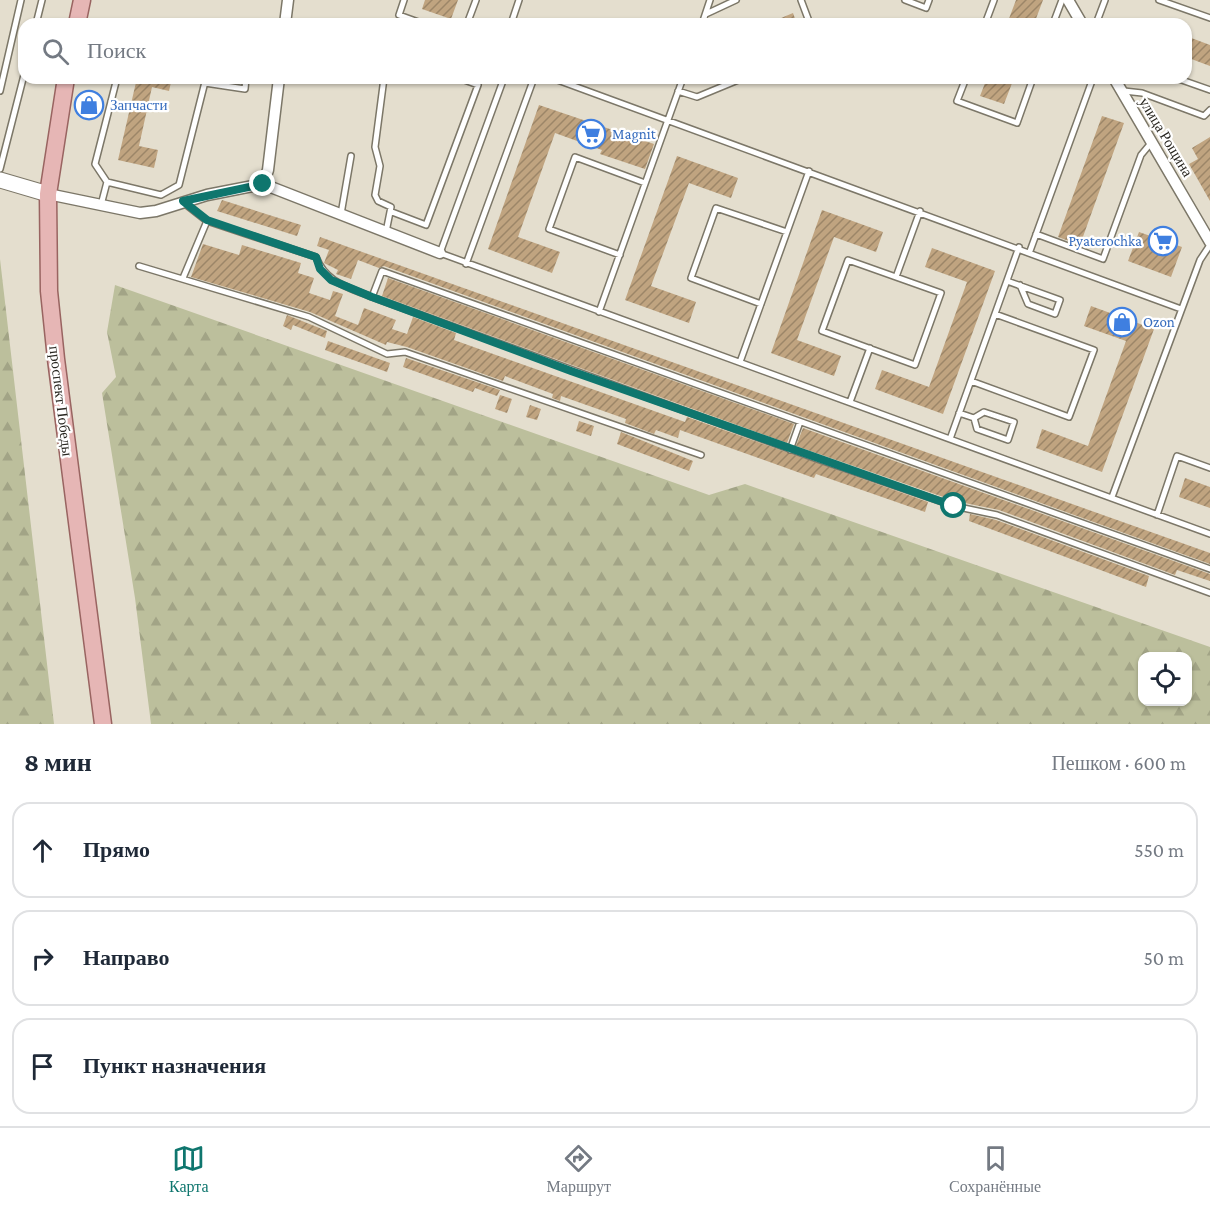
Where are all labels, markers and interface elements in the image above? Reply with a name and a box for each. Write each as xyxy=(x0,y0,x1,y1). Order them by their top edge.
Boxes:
search box xyxy=(18,18,1192,84)
icon: search xyxy=(39,35,72,68)
text: Поиск xyxy=(87,38,146,63)
shop icon: Запчасти xyxy=(73,89,105,121)
street label: улица Рощина xyxy=(1136,94,1196,180)
place label: Запчасти xyxy=(110,97,167,113)
supermarket icon: Magnit xyxy=(575,118,607,150)
place label: Magnit xyxy=(612,126,657,143)
route end xyxy=(249,170,275,196)
supermarket icon: Pyaterochka xyxy=(1147,225,1179,257)
place label: Pyaterochka xyxy=(1069,233,1142,250)
shop icon: Ozon xyxy=(1106,306,1138,338)
place label: Ozon xyxy=(1143,314,1175,330)
street label: проспект Победы xyxy=(46,345,76,457)
route start xyxy=(940,492,966,518)
map controls xyxy=(1138,652,1192,706)
button: locate xyxy=(1138,652,1192,706)
text: 8 мин xyxy=(24,748,92,777)
text: Пешком · 600 m xyxy=(1051,752,1186,774)
icon: ahead xyxy=(26,834,59,867)
text: Прямо xyxy=(83,837,150,862)
text: 550 m xyxy=(1134,839,1184,861)
icon: right xyxy=(26,942,59,975)
text: Направо xyxy=(83,945,169,970)
text: 50 m xyxy=(1143,947,1184,969)
icon: arrive xyxy=(26,1050,59,1083)
text: Пункт назначения xyxy=(83,1053,266,1078)
tab: Карта xyxy=(169,1142,209,1196)
tab: Маршрут xyxy=(547,1142,611,1196)
tab: Сохранённые xyxy=(949,1142,1041,1196)

